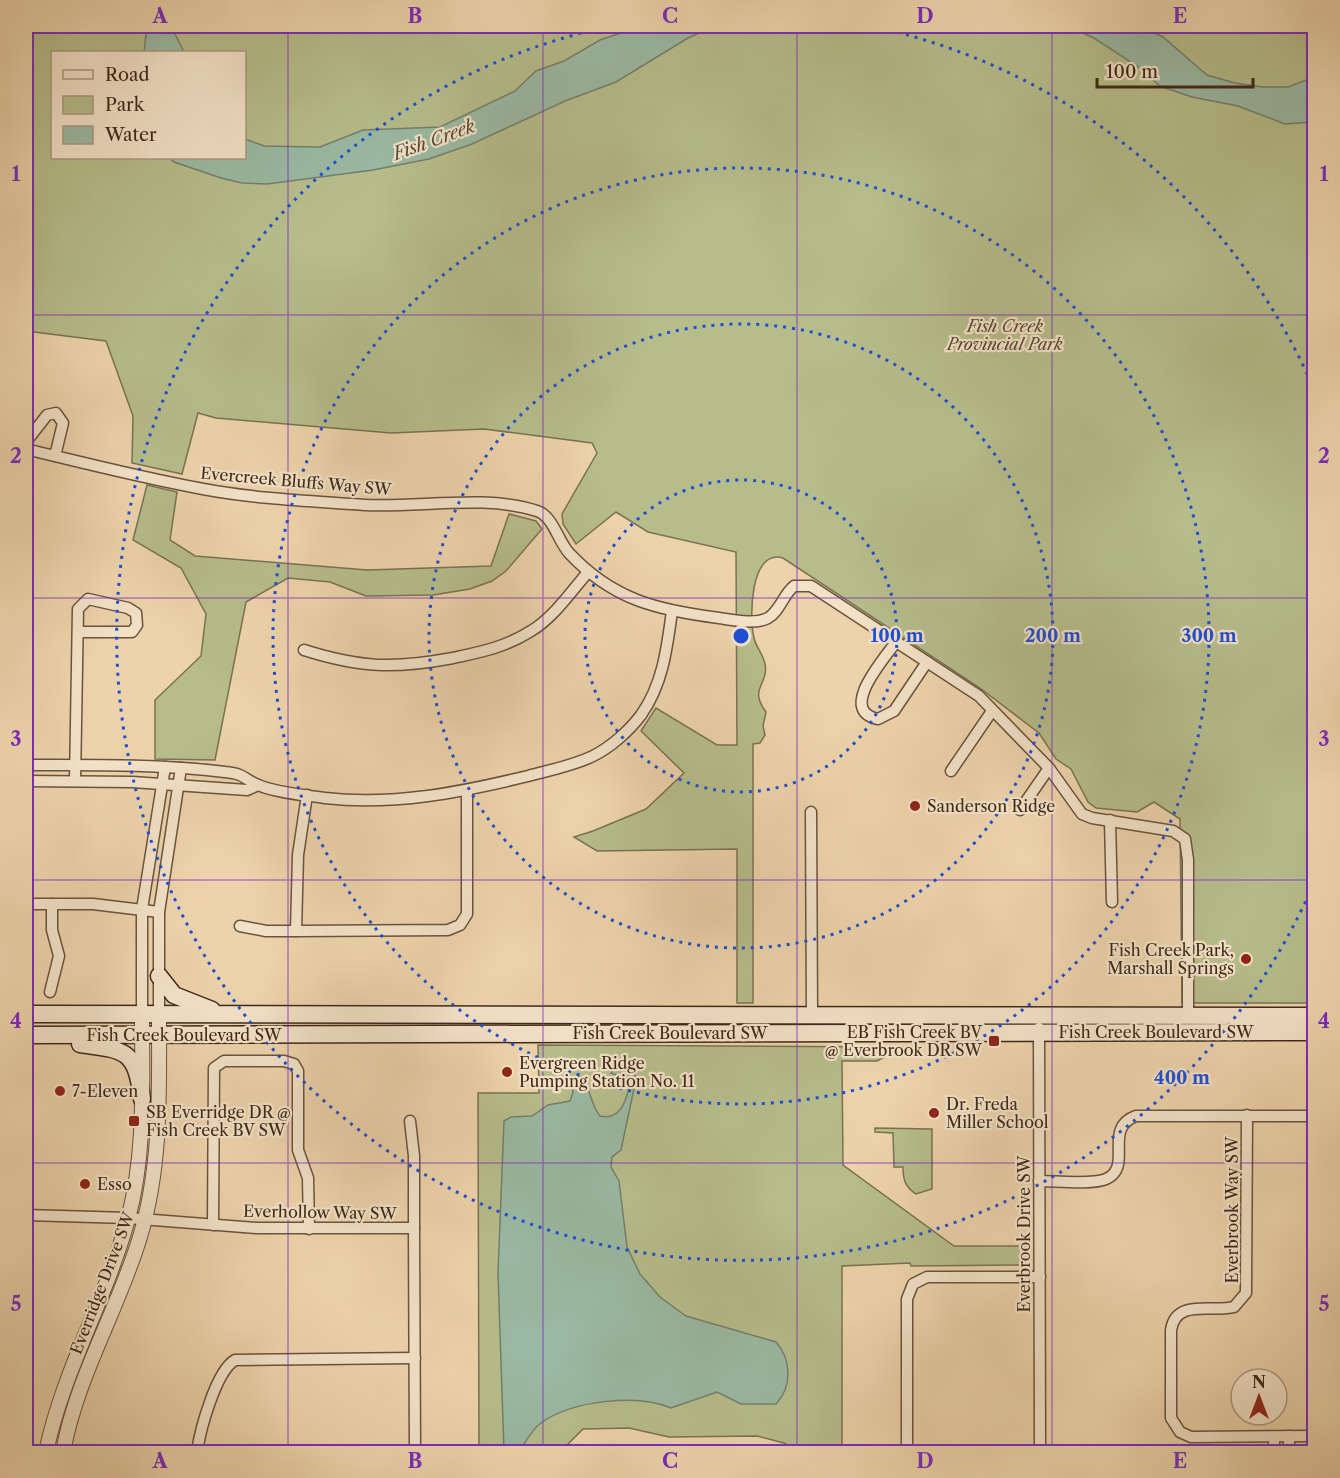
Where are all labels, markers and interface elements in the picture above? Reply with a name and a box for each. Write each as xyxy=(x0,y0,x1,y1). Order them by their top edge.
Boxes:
text: A xyxy=(151,4,168,28)
text: B xyxy=(408,4,423,28)
text: C xyxy=(662,4,678,28)
text: D xyxy=(916,4,934,28)
text: E xyxy=(1173,4,1187,28)
legend xyxy=(51,51,246,159)
scale bar xyxy=(1097,51,1253,89)
text: 100 m xyxy=(1106,61,1158,83)
text: Road xyxy=(105,64,150,86)
text: Park xyxy=(105,94,146,116)
water label: Fish Creek xyxy=(388,115,479,166)
text: Water xyxy=(104,124,157,146)
text: 1 xyxy=(12,162,21,186)
text: 1 xyxy=(1320,162,1329,186)
park label: Fish Creek Provincial Park xyxy=(945,316,1063,354)
text: 2 xyxy=(10,444,22,468)
text: 2 xyxy=(1318,444,1330,468)
street label: Evercreek Bluffs Way SW xyxy=(200,463,393,499)
text: 100 m xyxy=(870,625,924,647)
text: 200 m xyxy=(1025,625,1081,647)
text: 300 m xyxy=(1181,625,1237,647)
centre of rings xyxy=(731,626,751,646)
text: 3 xyxy=(10,727,22,751)
text: 3 xyxy=(1318,727,1330,751)
place label: Sanderson Ridge xyxy=(927,796,1055,816)
marker: Sanderson Ridge xyxy=(908,799,922,813)
place label: Fish Creek Park, Marshall Springs xyxy=(1107,940,1234,978)
marker: Fish Creek Park, Marshall Springs xyxy=(1239,952,1253,966)
text: 4 xyxy=(10,1009,22,1033)
text: 4 xyxy=(1318,1009,1330,1033)
place label: EB Fish Creek BV @ Everbrook DR SW xyxy=(825,1022,982,1060)
street label: Fish Creek Boulevard SW xyxy=(1059,1022,1254,1042)
street label: Fish Creek Boulevard SW xyxy=(573,1023,768,1043)
street label: Fish Creek Boulevard SW xyxy=(87,1025,282,1045)
marker: EB Fish Creek BV @ Everbrook DR SW xyxy=(987,1034,1001,1048)
place label: Evergreen Ridge Pumping Station No. 11 xyxy=(519,1053,695,1091)
marker: Evergreen Ridge Pumping Station No. 11 xyxy=(500,1065,514,1079)
text: 400 m xyxy=(1154,1067,1210,1089)
place label: 7-Eleven xyxy=(72,1081,138,1101)
marker: 7-Eleven xyxy=(53,1084,67,1098)
place label: Dr. Freda Miller School xyxy=(946,1094,1049,1132)
place label: SB Everridge DR @ Fish Creek BV SW xyxy=(146,1102,291,1140)
marker: Dr. Freda Miller School xyxy=(927,1106,941,1120)
marker: SB Everridge DR @ Fish Creek BV SW xyxy=(127,1114,141,1128)
street label: Everbrook Way SW xyxy=(1222,1136,1242,1284)
street label: Everbrook Drive SW xyxy=(1014,1155,1034,1312)
place label: Esso xyxy=(97,1174,132,1194)
marker: Esso xyxy=(78,1177,92,1191)
street label: Everhollow Way SW xyxy=(243,1201,398,1223)
street label: Everridge Drive SW xyxy=(66,1209,139,1357)
text: 5 xyxy=(10,1292,22,1316)
text: 5 xyxy=(1318,1292,1330,1316)
north arrow xyxy=(1229,1367,1289,1427)
text: N xyxy=(1252,1372,1266,1392)
text: A xyxy=(151,1449,168,1473)
text: B xyxy=(408,1449,423,1473)
text: C xyxy=(662,1449,678,1473)
text: D xyxy=(916,1449,934,1473)
text: E xyxy=(1173,1449,1187,1473)

